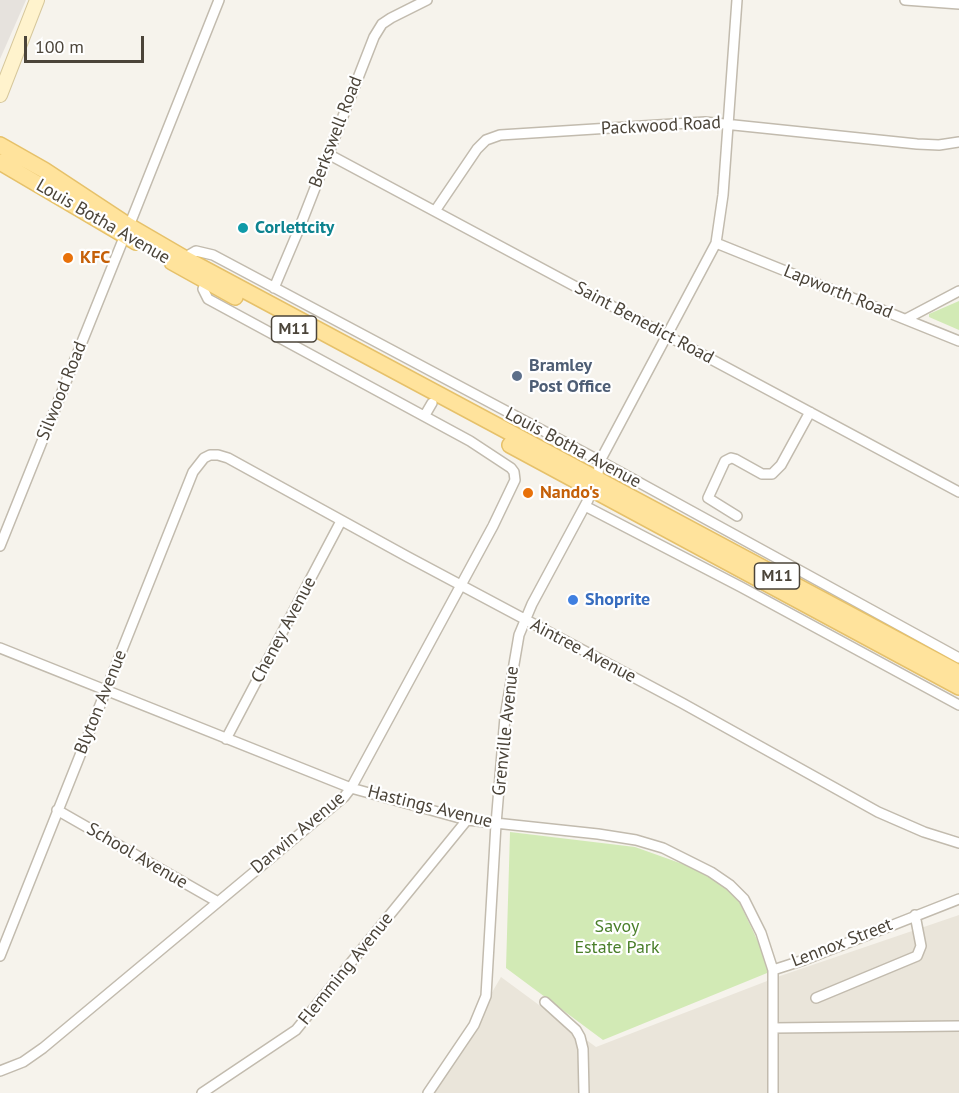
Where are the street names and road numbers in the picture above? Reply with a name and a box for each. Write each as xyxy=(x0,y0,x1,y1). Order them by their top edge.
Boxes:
street label: Berkswell Road xyxy=(305,73,367,191)
street label: Packwood Road xyxy=(601,112,721,140)
street label: Louis Botha Avenue xyxy=(32,175,174,269)
street label: Lapworth Road xyxy=(780,260,896,324)
street label: Saint Benedict Road xyxy=(571,277,717,369)
road number: M11 xyxy=(272,316,316,342)
street label: Silwood Road xyxy=(32,338,92,444)
street label: Louis Botha Avenue xyxy=(501,403,645,493)
road number: M11 xyxy=(754,563,800,589)
street label: Cheney Avenue xyxy=(247,573,321,687)
street label: Aintree Avenue xyxy=(526,614,640,688)
street label: Blyton Avenue xyxy=(70,647,132,757)
street label: Grenville Avenue xyxy=(488,665,524,797)
street label: Hastings Avenue xyxy=(365,781,495,833)
street label: Darwin Avenue xyxy=(247,788,349,878)
street label: School Avenue xyxy=(83,818,191,894)
street label: Flemming Avenue xyxy=(294,908,398,1030)
street label: Lennox Street xyxy=(788,914,896,972)

